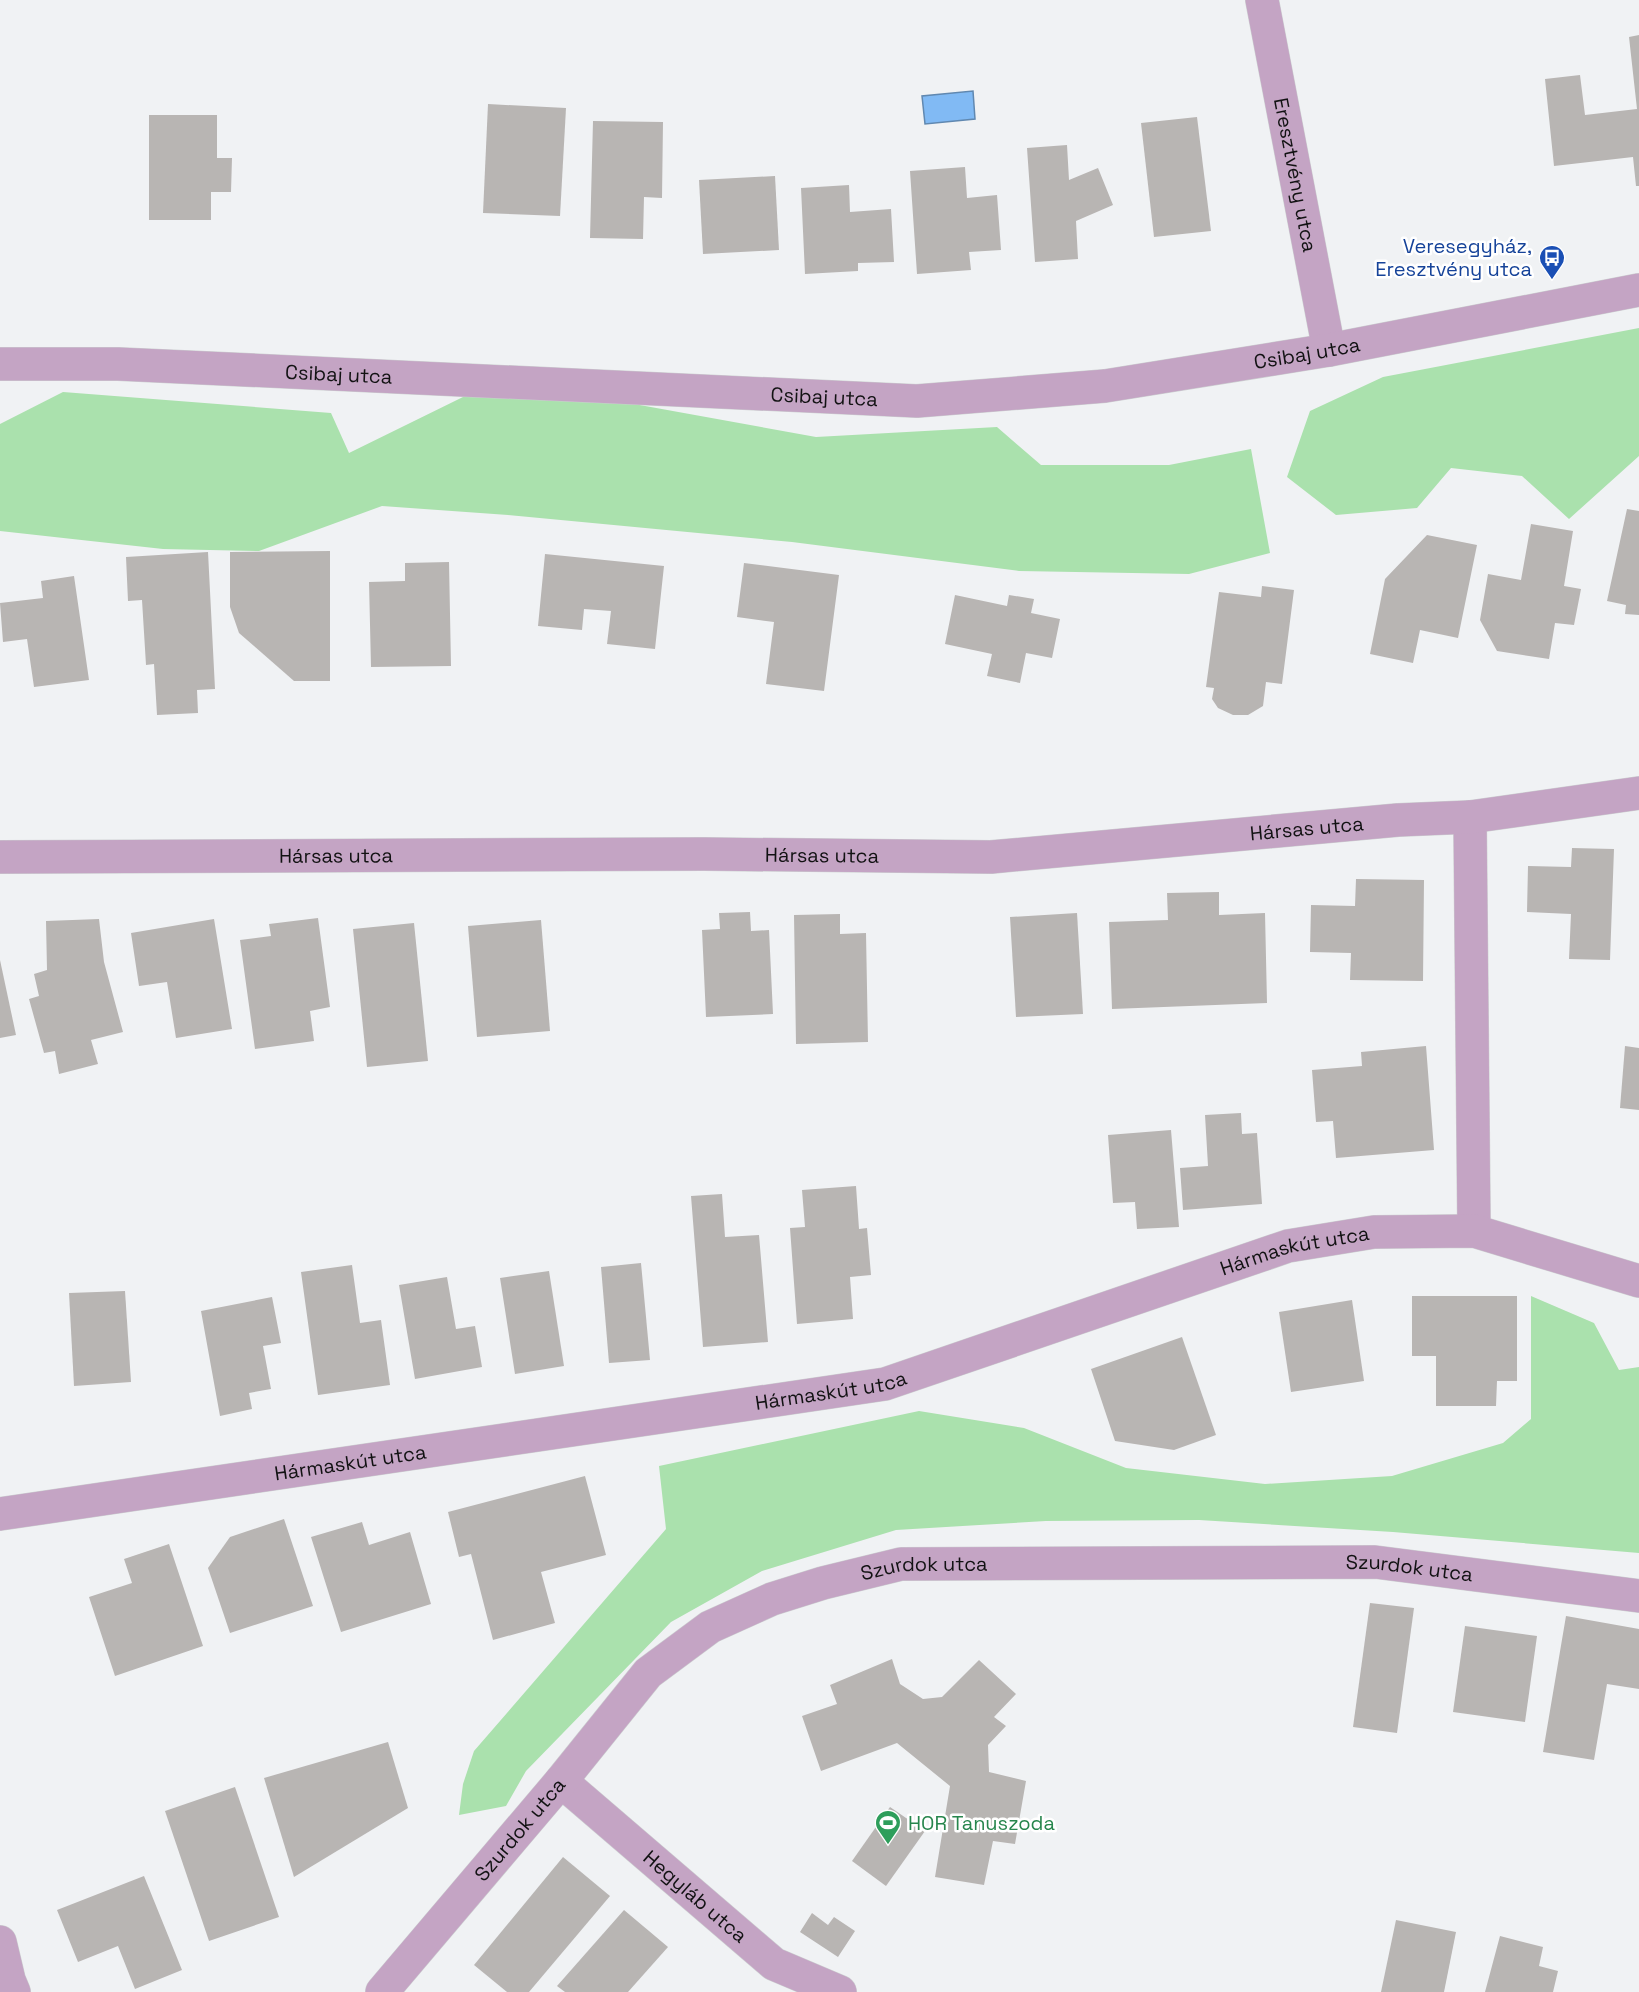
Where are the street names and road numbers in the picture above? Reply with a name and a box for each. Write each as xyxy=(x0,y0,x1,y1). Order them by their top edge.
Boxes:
street label: Eresztvény utca xyxy=(1268,95,1323,254)
street label: Csibaj utca xyxy=(1252,331,1362,375)
street label: Csibaj utca xyxy=(285,359,393,390)
street label: Csibaj utca xyxy=(770,381,878,412)
street label: Hársas utca xyxy=(1249,810,1365,846)
street label: Hársas utca xyxy=(279,842,393,869)
street label: Hársas utca xyxy=(765,842,879,869)
street label: Hármaskút utca xyxy=(1217,1220,1371,1281)
street label: Hármaskút utca xyxy=(753,1365,910,1416)
street label: Hármaskút utca xyxy=(273,1439,428,1487)
street label: Szurdok utca xyxy=(1346,1549,1474,1587)
street label: Szurdok utca xyxy=(858,1551,988,1586)
street label: Szurdok utca xyxy=(469,1772,571,1887)
street label: Hegyláb utca xyxy=(638,1844,753,1948)

